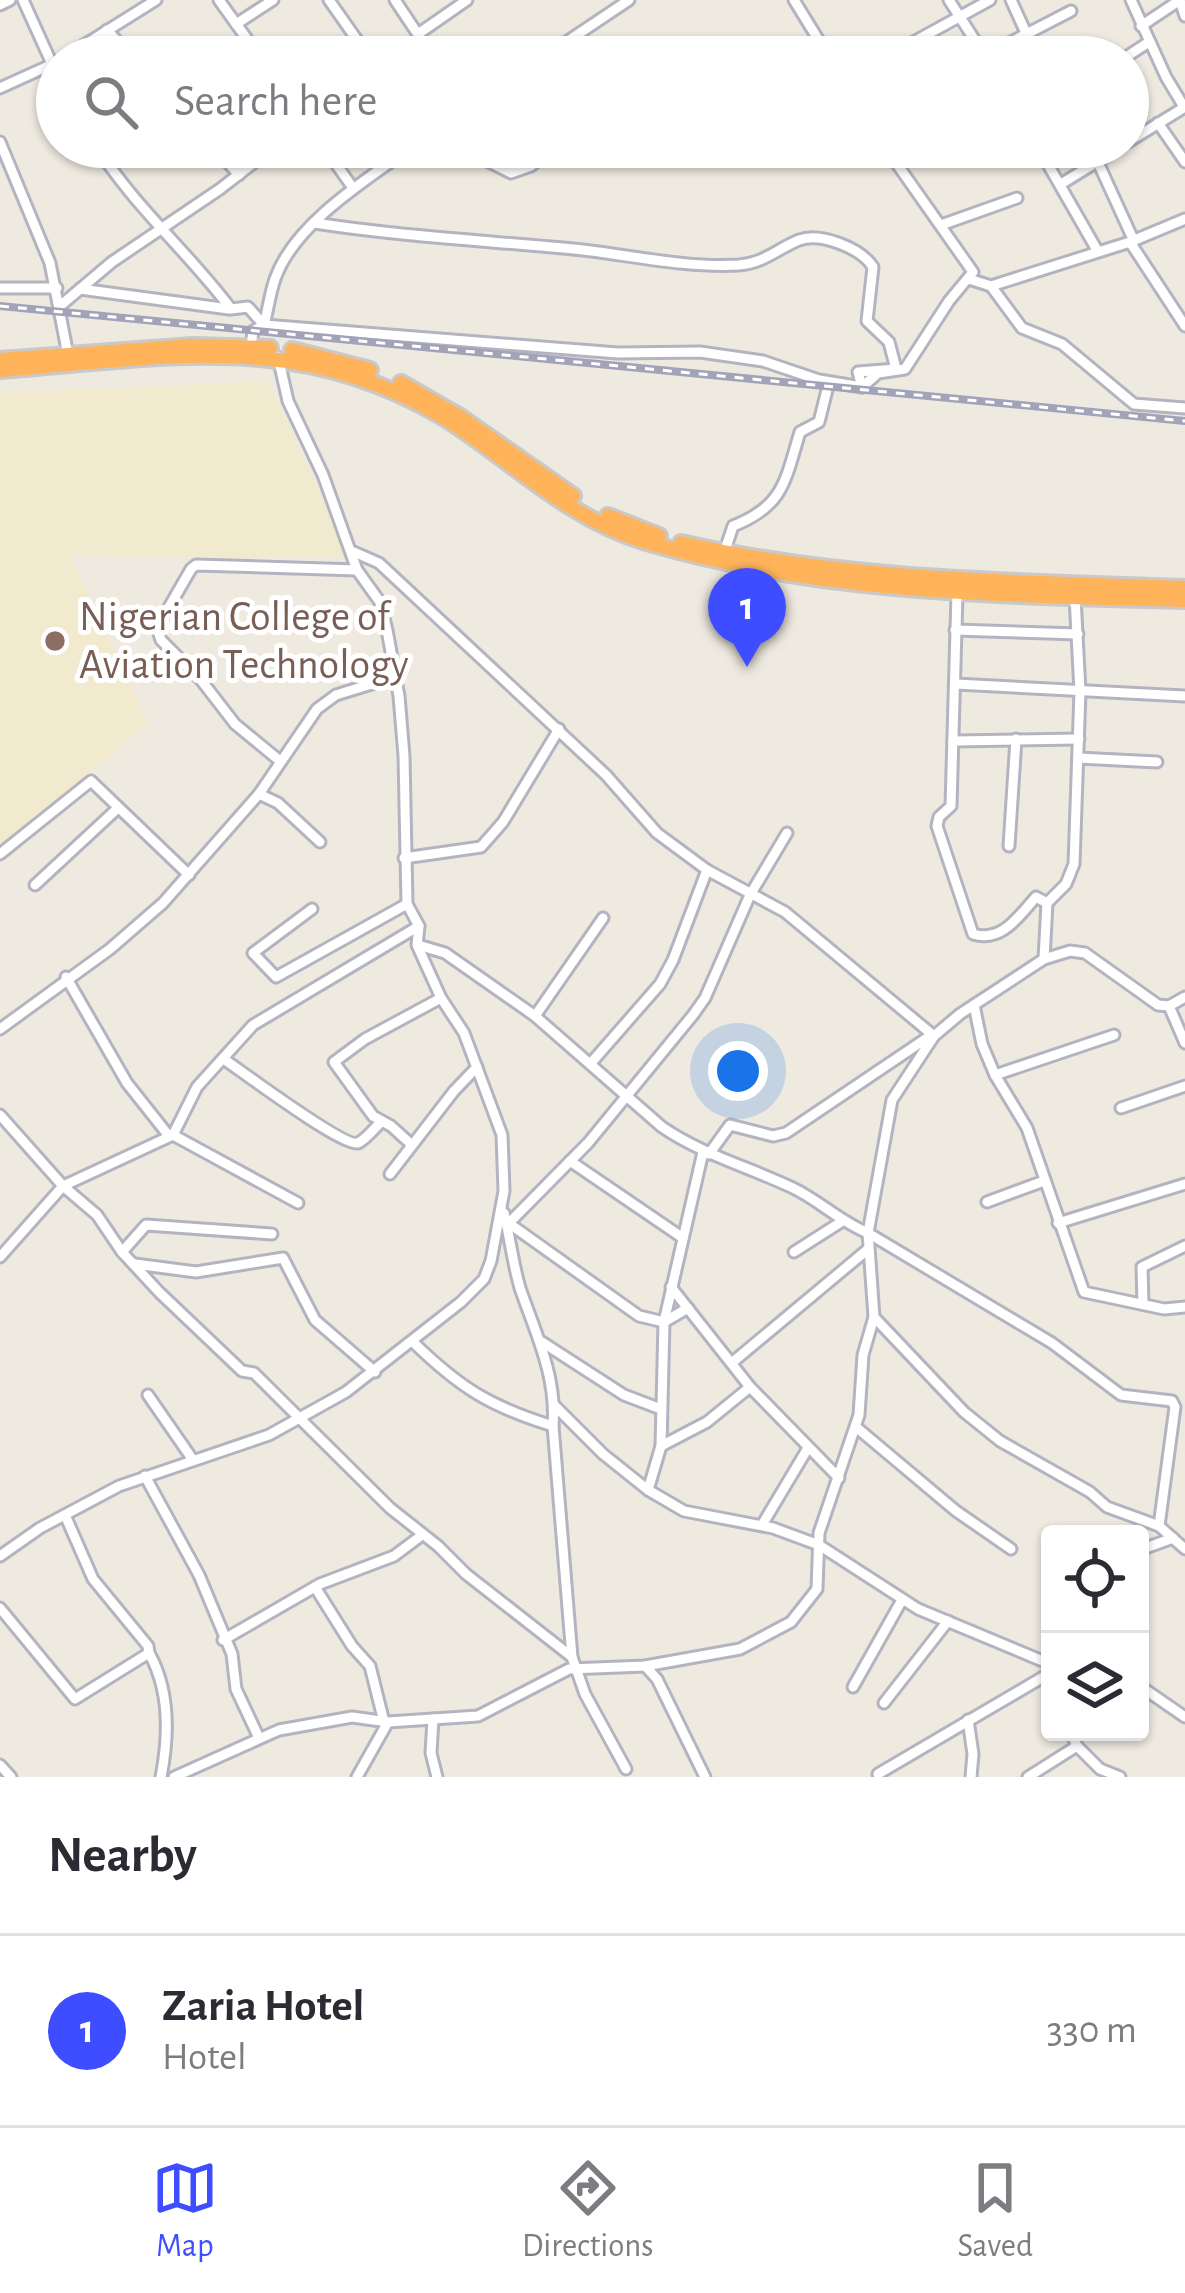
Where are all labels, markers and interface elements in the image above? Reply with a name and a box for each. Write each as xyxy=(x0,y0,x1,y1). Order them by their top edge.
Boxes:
search box xyxy=(36,36,1149,168)
icon: search xyxy=(78,69,144,135)
text: Search here xyxy=(174,79,377,124)
pin: 1 xyxy=(708,568,786,667)
place label: Nigerian College of Aviation Technology xyxy=(79,596,409,686)
marker: Nigerian College of Aviation Technology xyxy=(42,628,68,654)
your location xyxy=(708,1041,768,1101)
map controls xyxy=(1041,1525,1149,1741)
button: locate xyxy=(1041,1525,1149,1633)
button: layers xyxy=(1041,1633,1149,1741)
text: Nearby xyxy=(48,1830,197,1881)
text: Zaria Hotel xyxy=(162,1984,364,2029)
text: 1 xyxy=(80,2011,94,2050)
text: 330 m xyxy=(1047,2011,1137,2050)
text: Hotel xyxy=(162,2038,247,2077)
tab: Map xyxy=(152,2155,218,2267)
tab: Directions xyxy=(522,2155,653,2267)
tab: Saved xyxy=(957,2155,1033,2267)

